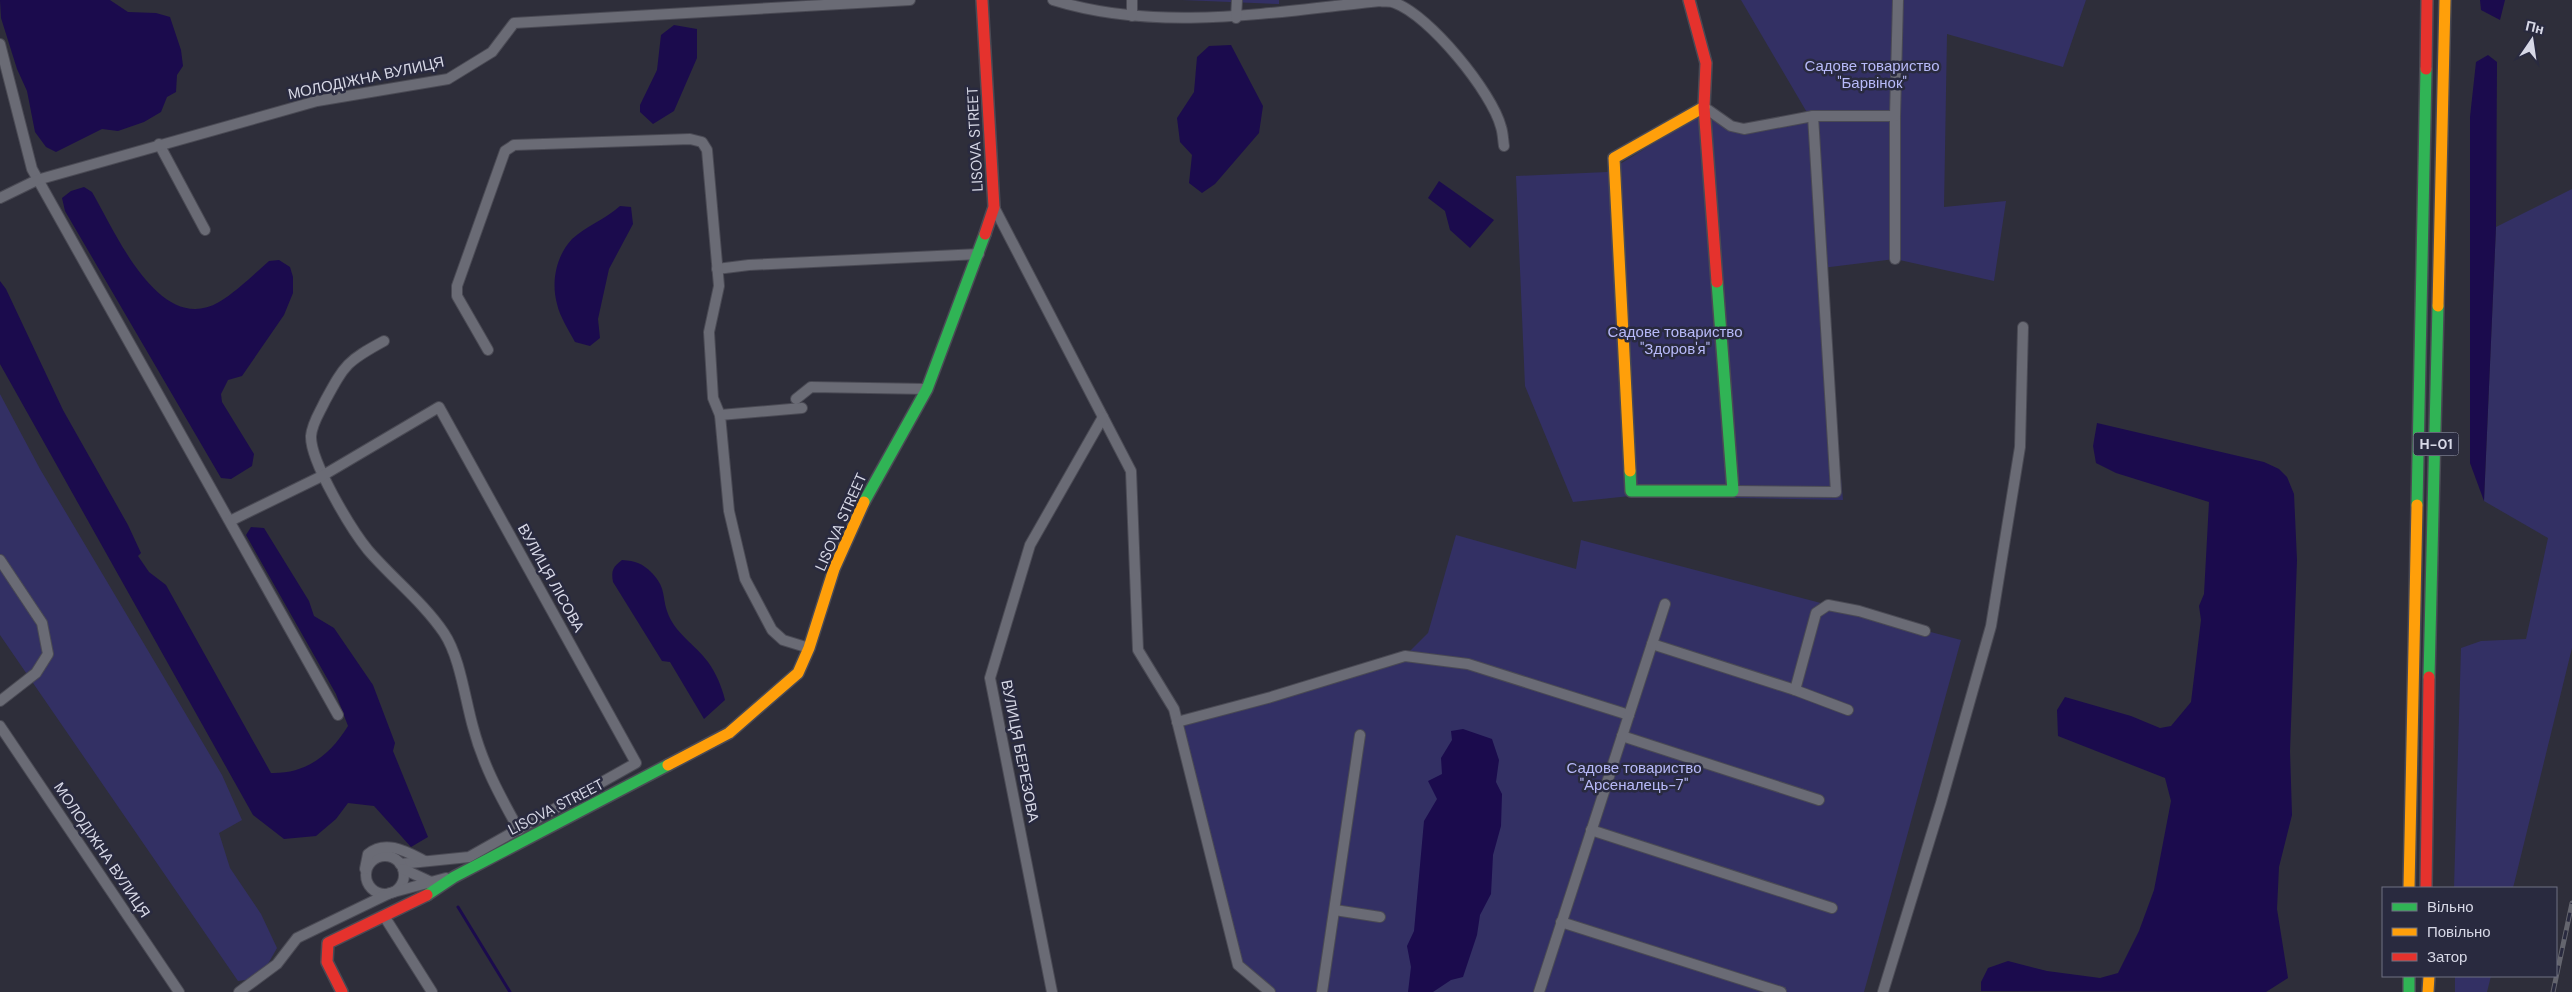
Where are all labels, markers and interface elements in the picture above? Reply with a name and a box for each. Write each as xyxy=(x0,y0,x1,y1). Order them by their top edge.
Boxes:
north arrow xyxy=(2507,15,2557,65)
text: Пн xyxy=(2524,16,2546,38)
street label: МОЛОДІЖНА ВУЛИЦЯ xyxy=(286,52,446,104)
park label: Садове товариство "Барвінок" xyxy=(1805,56,1940,93)
street label: LISOVA STREET xyxy=(962,86,988,192)
park label: Садове товариство "Здоров'я" xyxy=(1608,322,1743,359)
road number: Н-01 xyxy=(2414,432,2458,456)
street label: LISOVA STREET xyxy=(811,470,871,574)
street label: ВУЛИЦЯ ЛІСОВА xyxy=(513,520,589,636)
street label: ВУЛИЦЯ БЕРЕЗОВА xyxy=(996,678,1044,824)
park label: Садове товариство "Арсеналець-7" xyxy=(1567,758,1702,795)
street label: LISOVA STREET xyxy=(505,774,607,840)
street label: МОЛОДІЖНА ВУЛИЦЯ xyxy=(49,778,155,922)
legend xyxy=(2382,887,2557,977)
text: Вільно xyxy=(2427,897,2474,917)
text: Повільно xyxy=(2427,922,2491,942)
text: Затор xyxy=(2427,947,2467,967)

